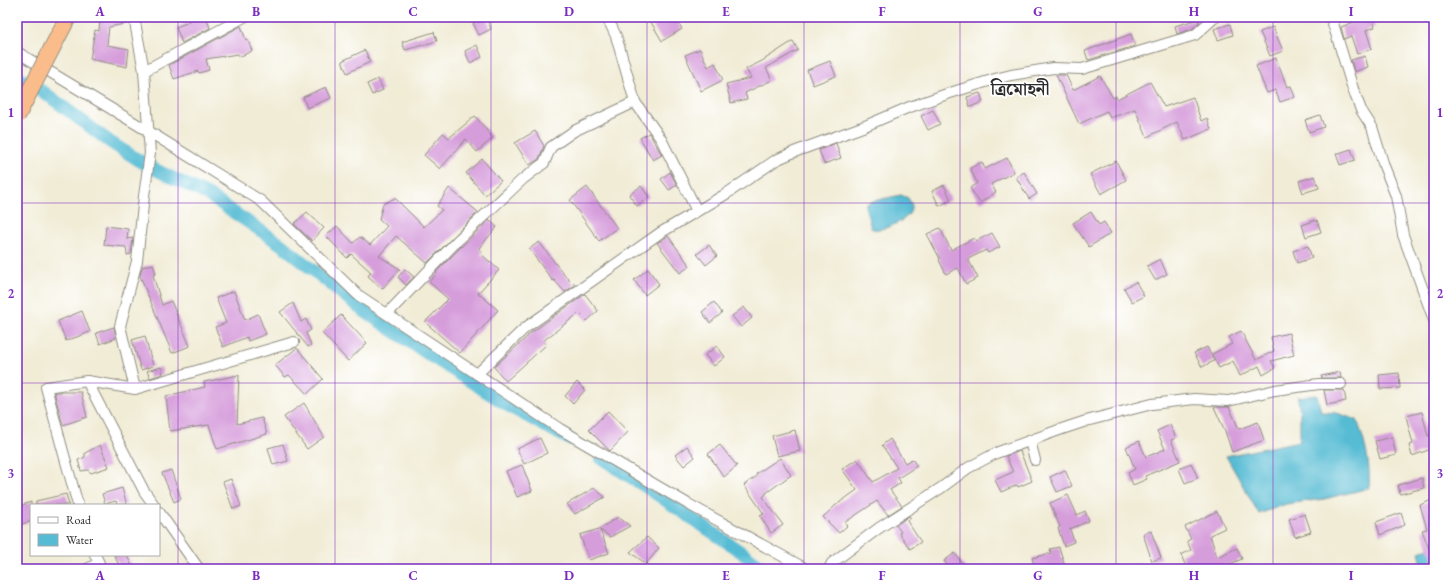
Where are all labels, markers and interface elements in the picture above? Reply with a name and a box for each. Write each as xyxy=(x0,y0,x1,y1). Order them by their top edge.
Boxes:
text: A xyxy=(94,3,105,20)
text: B xyxy=(252,3,260,20)
text: C xyxy=(408,3,418,20)
text: D xyxy=(564,3,574,20)
text: E xyxy=(722,3,730,20)
text: F xyxy=(878,3,886,20)
text: G xyxy=(1033,3,1043,20)
text: H xyxy=(1189,3,1200,20)
text: I xyxy=(1349,3,1354,20)
district label: ত্রিমোহনী xyxy=(990,78,1049,100)
text: 1 xyxy=(8,104,15,121)
text: 1 xyxy=(1437,104,1444,121)
text: 2 xyxy=(8,285,15,302)
text: 2 xyxy=(1437,285,1444,302)
text: 3 xyxy=(8,465,15,482)
text: 3 xyxy=(1437,465,1444,482)
legend xyxy=(30,504,160,556)
text: Road xyxy=(66,512,92,528)
text: Water xyxy=(66,532,93,548)
text: A xyxy=(94,567,105,584)
text: B xyxy=(252,567,260,584)
text: C xyxy=(408,567,418,584)
text: D xyxy=(564,567,574,584)
text: E xyxy=(722,567,730,584)
text: F xyxy=(878,567,886,584)
text: G xyxy=(1033,567,1043,584)
text: H xyxy=(1189,567,1200,584)
text: I xyxy=(1349,567,1354,584)

